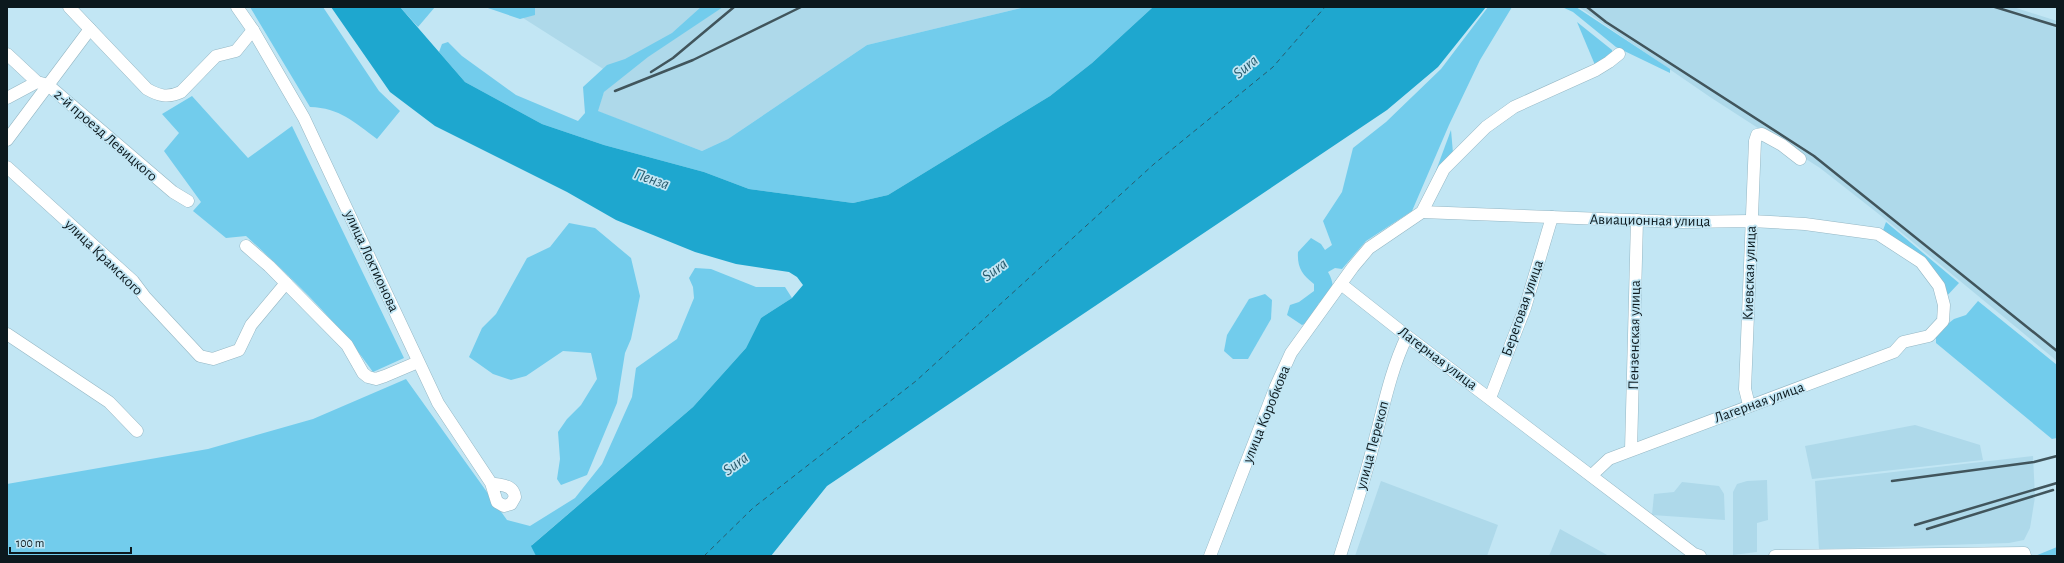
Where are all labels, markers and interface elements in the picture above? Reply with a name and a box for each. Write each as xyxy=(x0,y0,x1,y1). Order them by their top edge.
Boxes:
water label: Sura xyxy=(1230,52,1261,82)
street label: 2-й проезд Левицкого xyxy=(51,87,160,184)
water label: Пенза xyxy=(632,166,671,192)
street label: улица Локтионова xyxy=(341,207,402,314)
street label: Авиационная улица xyxy=(1589,212,1711,229)
street label: улица Крамского xyxy=(61,216,146,298)
street label: Киевская улица xyxy=(1740,225,1759,321)
water label: Sura xyxy=(979,255,1010,284)
street label: Береговая улица xyxy=(1499,258,1546,358)
street label: Пензенская улица xyxy=(1626,280,1643,390)
street label: Лагерная улица xyxy=(1395,324,1480,393)
street label: улица Коробкова xyxy=(1240,363,1293,466)
street label: Лагерная улица xyxy=(1712,379,1806,426)
street label: улица Перекоп xyxy=(1353,399,1391,492)
water label: Sura xyxy=(720,449,751,478)
scale bar xyxy=(10,529,131,555)
text: 100 m xyxy=(16,537,44,549)

